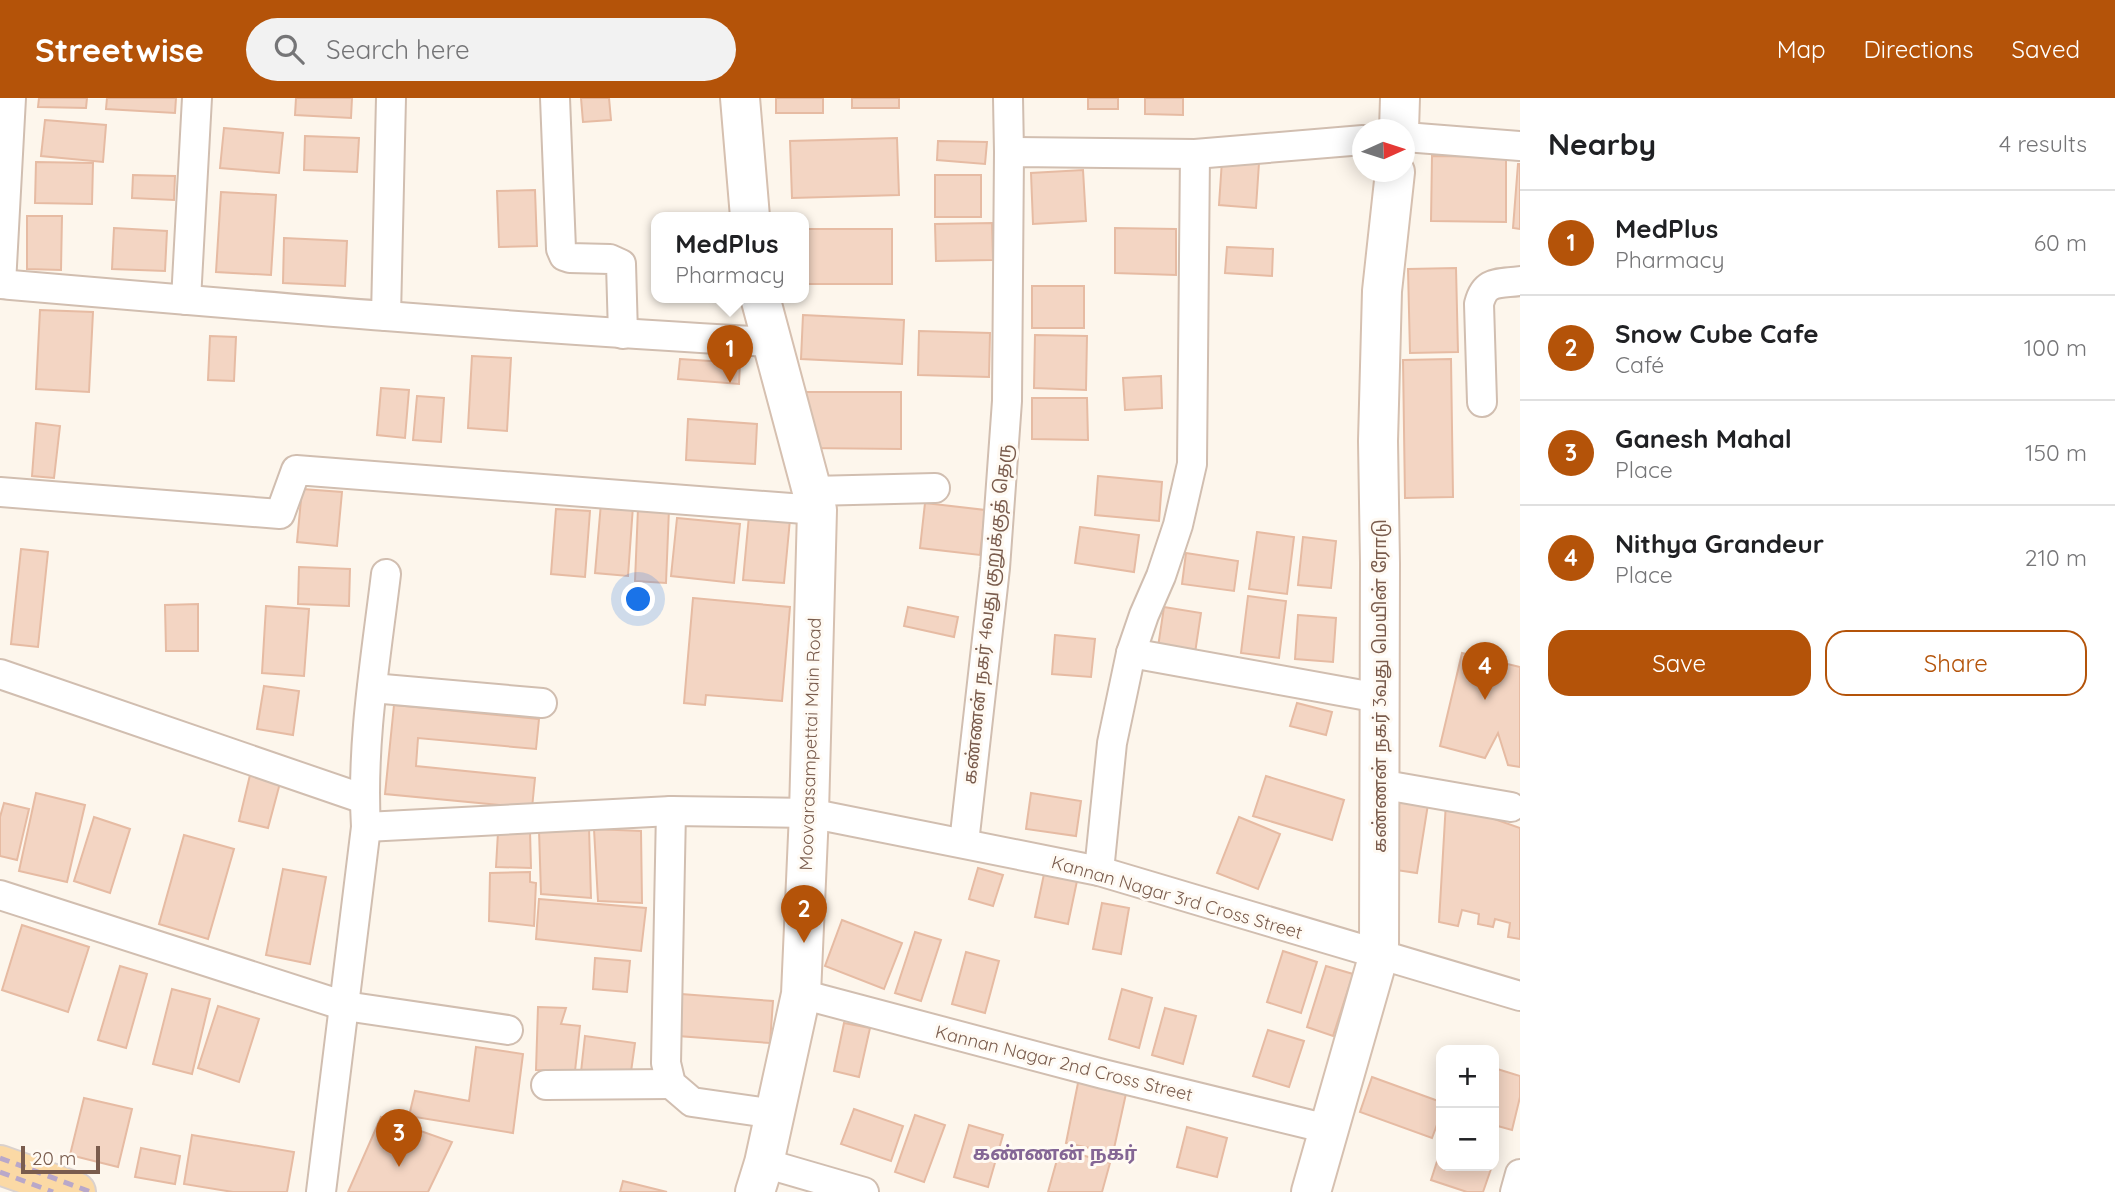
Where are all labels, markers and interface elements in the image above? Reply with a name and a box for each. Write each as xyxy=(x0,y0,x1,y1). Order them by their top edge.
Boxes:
search box xyxy=(246,18,736,81)
text: Streetwise xyxy=(35,29,204,70)
icon: search xyxy=(270,30,308,68)
text: Search here xyxy=(326,33,470,66)
text: Map xyxy=(1777,34,1826,64)
text: Directions xyxy=(1864,34,1974,64)
text: Saved xyxy=(2012,34,2080,64)
north arrow xyxy=(1352,119,1415,182)
text: Nearby xyxy=(1548,125,1656,163)
text: 4 results xyxy=(1999,129,2087,158)
popup xyxy=(651,212,809,303)
text: MedPlus xyxy=(1615,212,1718,245)
text: MedPlus xyxy=(675,227,779,260)
text: 1 xyxy=(1567,228,1575,257)
text: 60 m xyxy=(2034,228,2087,257)
text: Pharmacy xyxy=(1615,245,1724,274)
text: Pharmacy xyxy=(675,260,785,289)
text: Snow Cube Cafe xyxy=(1615,317,1819,350)
pin: 1 xyxy=(707,325,753,383)
text: 2 xyxy=(1564,333,1578,362)
text: 100 m xyxy=(2024,333,2087,362)
text: Café xyxy=(1615,350,1664,379)
text: Ganesh Mahal xyxy=(1615,422,1792,455)
text: 3 xyxy=(1565,438,1577,467)
text: 150 m xyxy=(2025,438,2087,467)
street label: கண்ணன் நகர் 4வது குறுக்குத் தெரு xyxy=(958,443,1018,785)
text: Place xyxy=(1615,455,1673,484)
street label: கண்ணன் நகர் 3வது மெயின் ரோடு xyxy=(1368,519,1392,853)
text: Nithya Grandeur xyxy=(1615,527,1824,560)
text: 4 xyxy=(1564,543,1578,572)
text: 210 m xyxy=(2025,543,2087,572)
text: Place xyxy=(1615,560,1673,589)
your location xyxy=(621,582,655,616)
street label: Moovarasampettai Main Road xyxy=(794,617,826,871)
button: Save xyxy=(1548,630,1811,696)
button: Share xyxy=(1825,630,2087,696)
pin: 4 xyxy=(1462,642,1508,700)
street label: Kannan Nagar 3rd Cross Street xyxy=(1049,850,1305,944)
pin: 2 xyxy=(781,885,827,943)
street label: Kannan Nagar 2nd Cross Street xyxy=(933,1020,1195,1106)
map controls xyxy=(1436,1045,1499,1171)
button: + xyxy=(1436,1045,1499,1108)
button: − xyxy=(1436,1108,1499,1171)
pin: 3 xyxy=(376,1109,422,1167)
district label: கண்ணன் நகர் xyxy=(973,1141,1137,1166)
scale bar xyxy=(21,1143,100,1175)
text: 20 m xyxy=(32,1146,76,1170)

